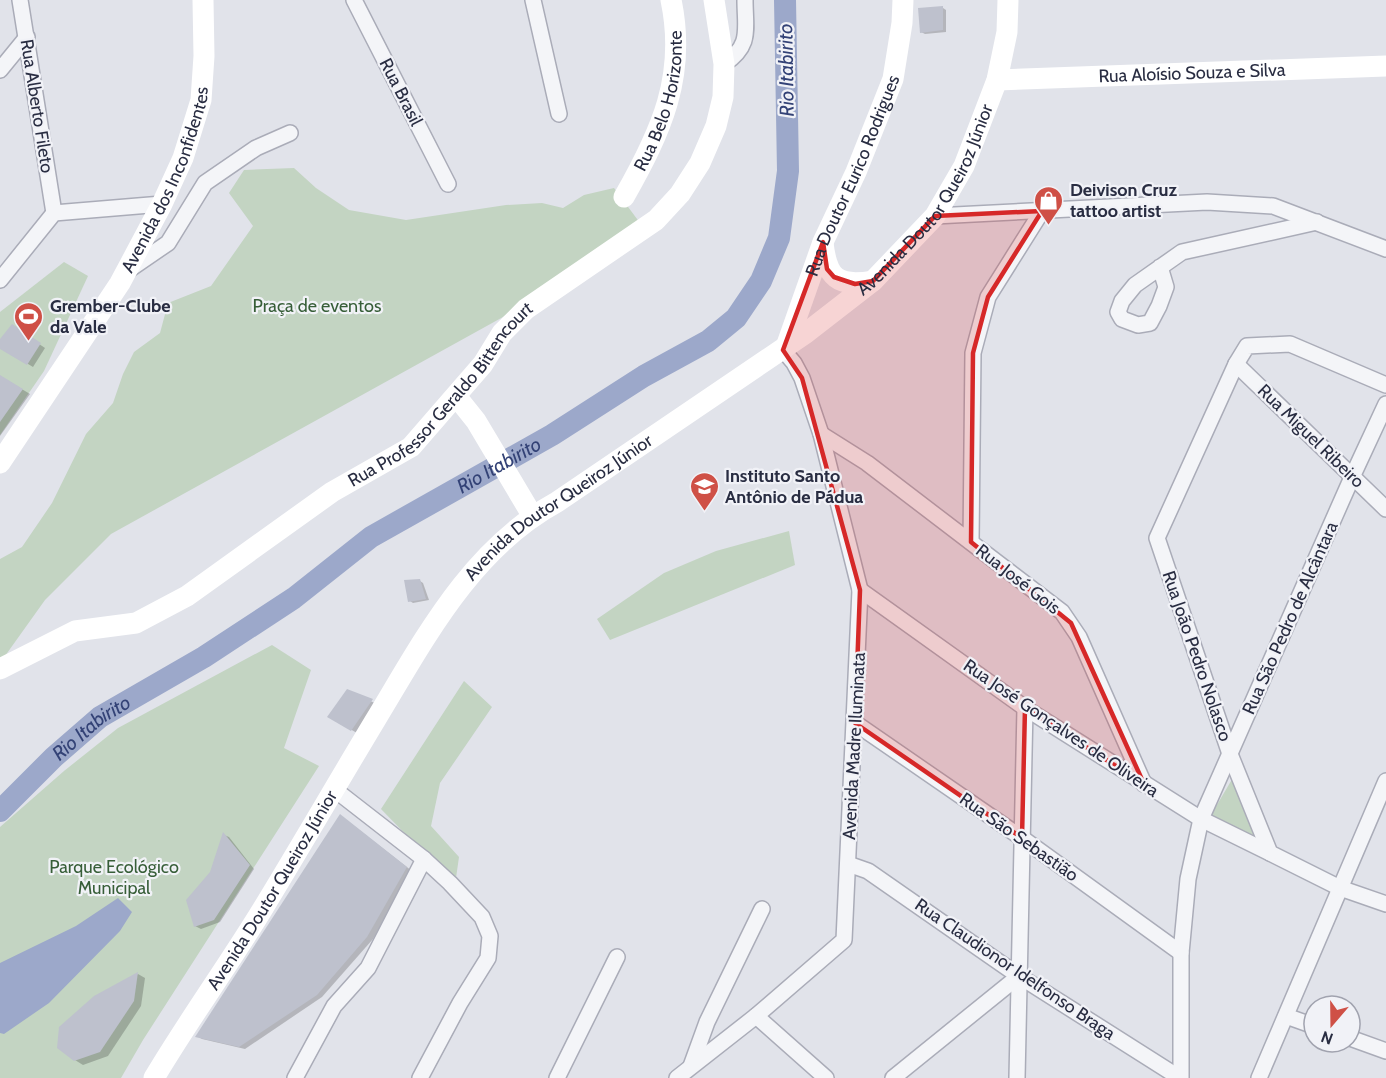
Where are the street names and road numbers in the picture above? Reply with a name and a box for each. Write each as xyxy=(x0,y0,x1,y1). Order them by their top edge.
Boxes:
street label: Rua Belo Horizonte xyxy=(629,30,687,175)
street label: Rua Alberto Fileto xyxy=(16,38,58,175)
street label: Rua Brasil xyxy=(375,54,428,130)
street label: Rua Aloísio Souza e Silva xyxy=(1098,59,1286,87)
street label: Rua Doutor Eurico Rodrigues xyxy=(801,72,904,279)
street label: Avenida dos Inconfidentes xyxy=(117,86,213,276)
street label: Avenida Doutor Queiroz Júnior xyxy=(853,101,998,300)
street label: Rua Professor Geraldo Bittencourt xyxy=(344,297,537,492)
street label: Rua Miguel Ribeiro xyxy=(1253,380,1369,493)
street label: Avenida Doutor Queiroz Júnior xyxy=(460,429,657,585)
street label: Rua São Pedro de Alcântara xyxy=(1238,518,1343,718)
street label: Rua José Gois xyxy=(971,539,1065,619)
street label: Rua João Pedro Nolasco xyxy=(1157,568,1237,744)
street label: Avenida Madre Iluminata xyxy=(838,651,870,840)
street label: Rua José Gonçalves de Oliveira xyxy=(959,654,1163,802)
street label: Avenida Doutor Queiroz Júnior xyxy=(202,786,342,994)
street label: Rua São Sebastião xyxy=(955,788,1083,886)
street label: Rua Claudionor Idelfonso Braga xyxy=(911,894,1120,1045)

